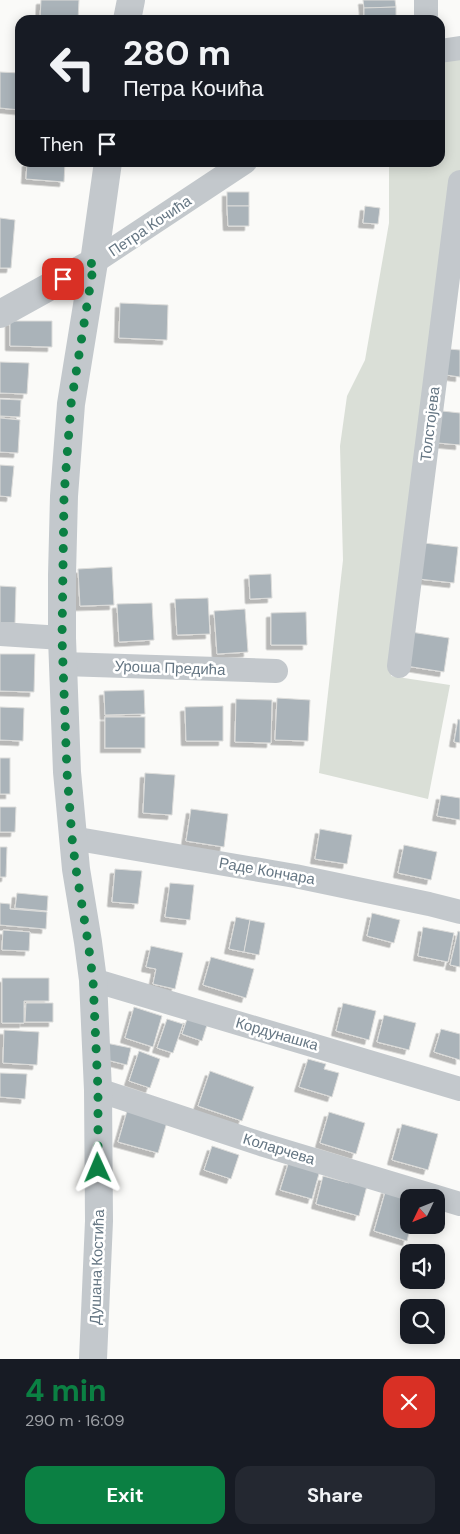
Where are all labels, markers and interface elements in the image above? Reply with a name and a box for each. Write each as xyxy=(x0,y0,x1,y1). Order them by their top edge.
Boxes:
text: 280 m xyxy=(123,30,231,76)
icon: left xyxy=(40,35,105,100)
text: Петра Кочића xyxy=(123,74,264,103)
icon: arrive xyxy=(93,130,121,158)
text: Then xyxy=(40,132,83,157)
street label: Петра Кочића xyxy=(105,191,196,261)
pin xyxy=(42,258,84,300)
icon: arrive xyxy=(49,265,77,293)
street label: Толстојева xyxy=(415,385,445,463)
street label: Уроша Предића xyxy=(114,656,226,680)
street label: Раде Кончара xyxy=(217,853,317,889)
street label: Кордунашка xyxy=(233,1013,321,1056)
street label: Коларчева xyxy=(241,1129,318,1170)
position arrow xyxy=(71,1141,123,1193)
north arrow xyxy=(400,1189,445,1234)
map controls xyxy=(400,1189,445,1344)
street label: Душана Костића xyxy=(85,1208,109,1325)
button: sound xyxy=(400,1244,445,1289)
button: search xyxy=(400,1299,445,1344)
text: 4 min xyxy=(25,1371,107,1410)
button: close xyxy=(383,1376,435,1428)
text: 290 m · 16:09 xyxy=(25,1410,125,1431)
button: Exit xyxy=(25,1466,225,1524)
button: Share xyxy=(235,1466,435,1524)

